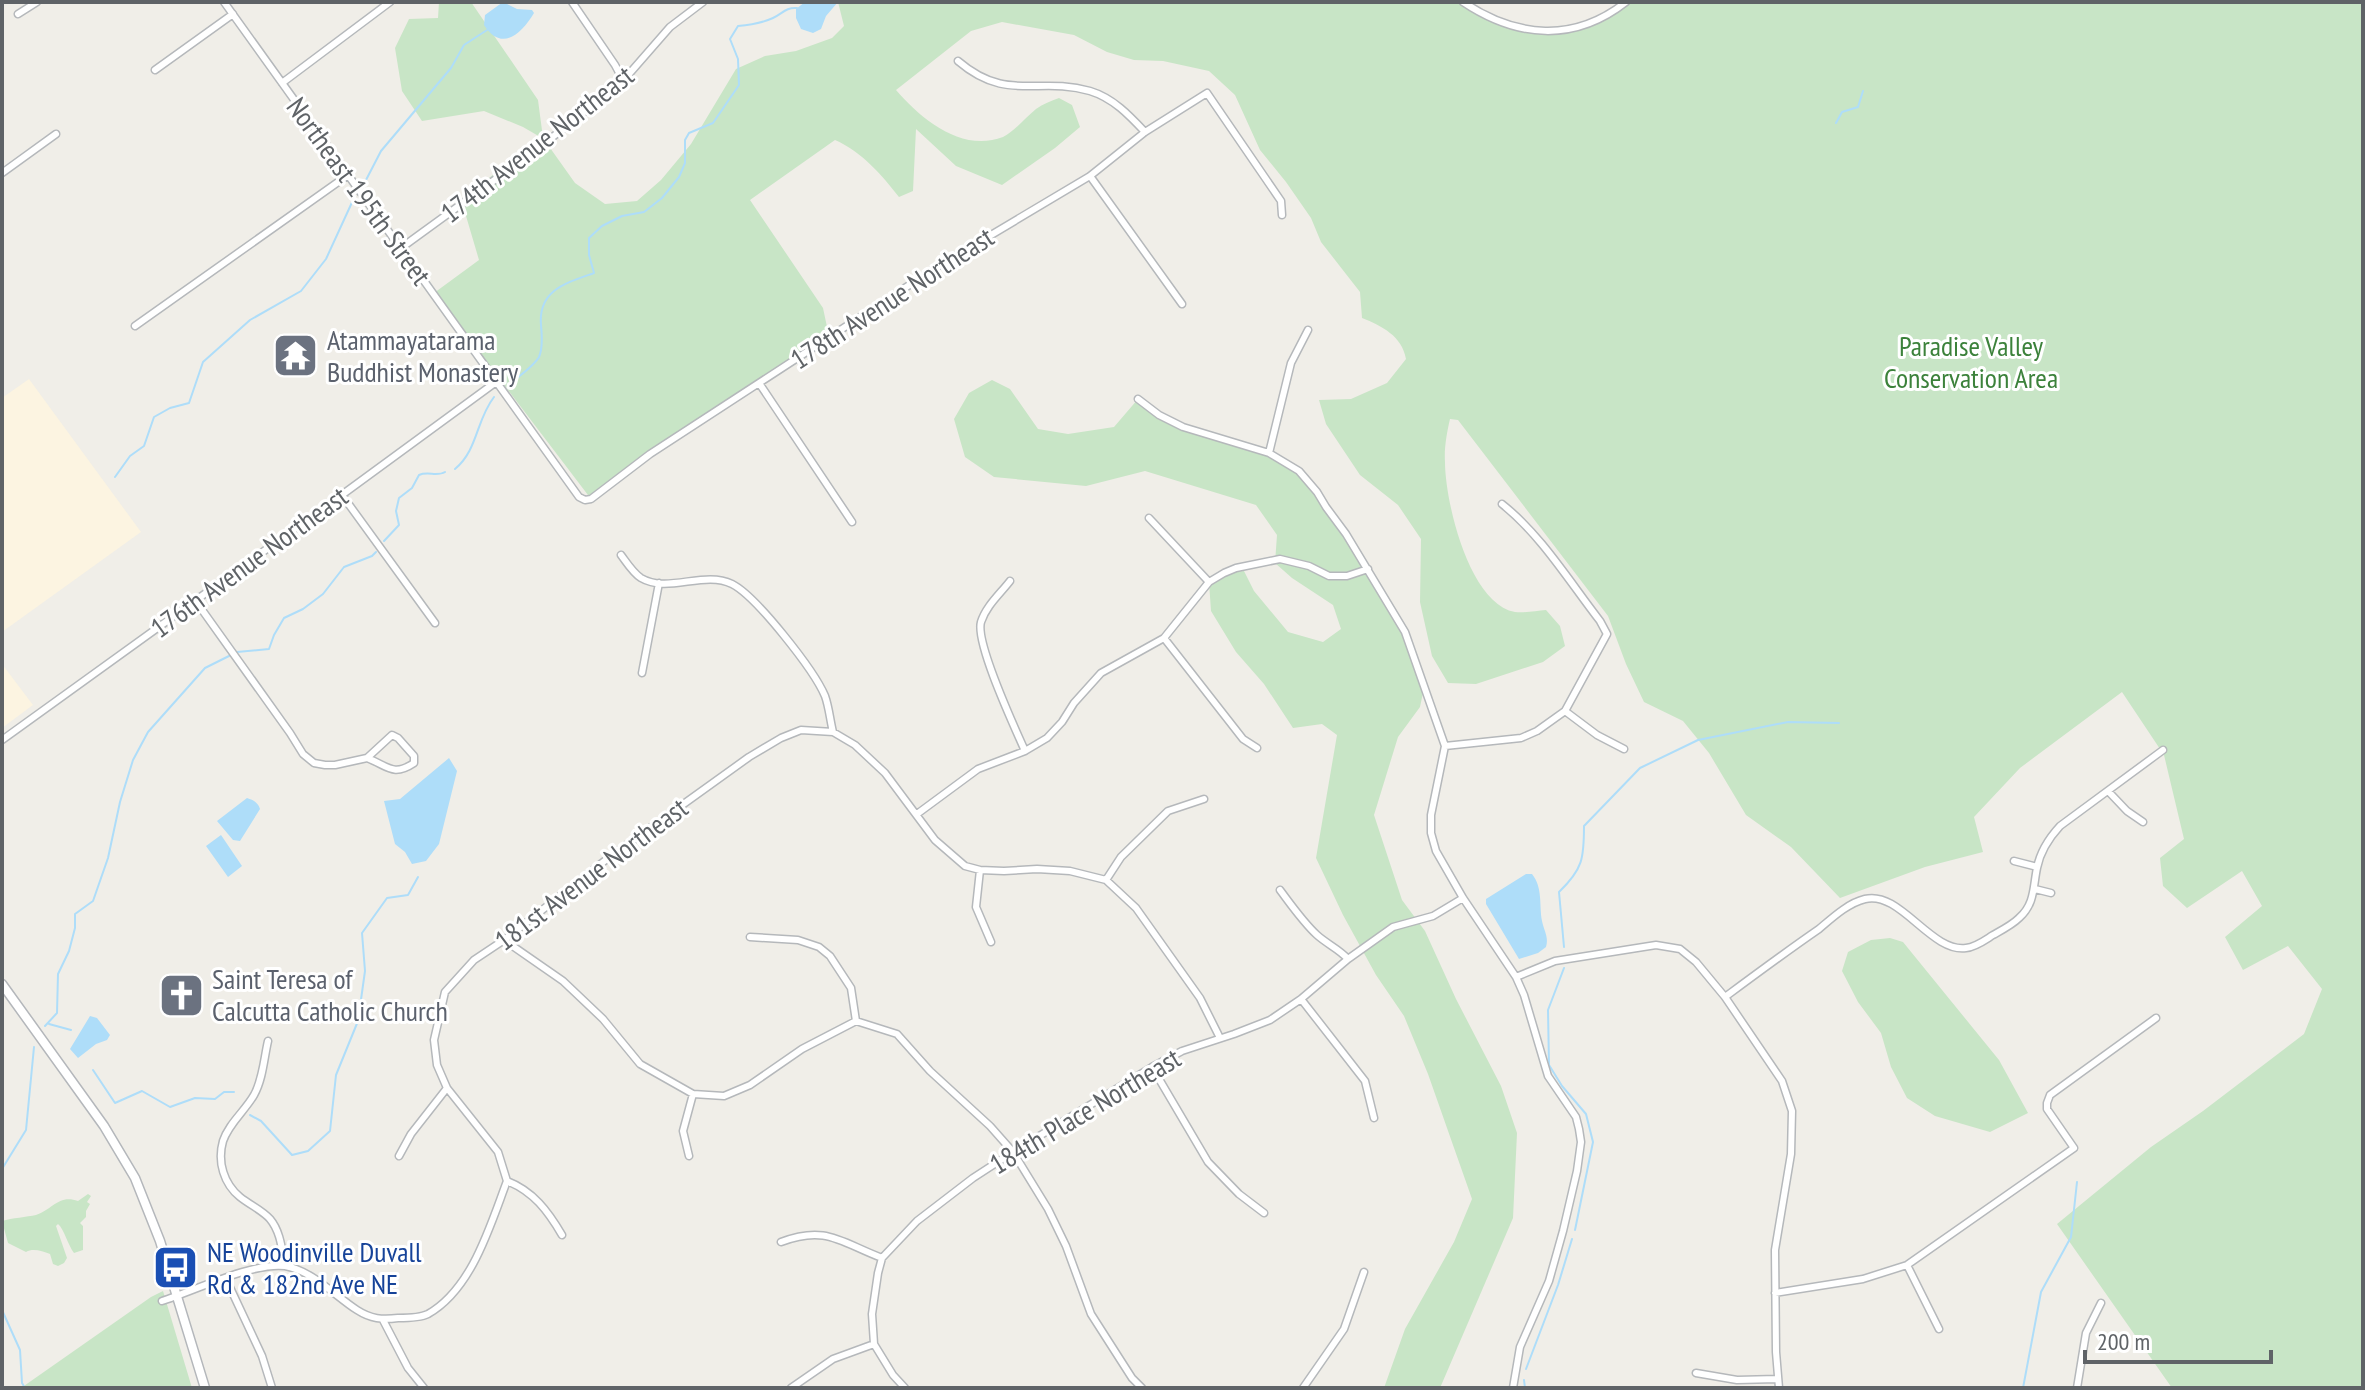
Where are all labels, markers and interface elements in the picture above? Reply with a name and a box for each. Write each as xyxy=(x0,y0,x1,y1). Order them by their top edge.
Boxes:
street label: 174th Avenue Northeast xyxy=(433,56,641,231)
street label: Northeast 195th Street xyxy=(279,90,440,292)
street label: 178th Avenue Northeast xyxy=(783,218,1001,377)
place label: Atammayatarama Buddhist Monastery xyxy=(327,321,519,390)
park label: Paradise Valley Conservation Area xyxy=(1884,327,2058,396)
temple icon: Atammayatarama Buddhist Monastery xyxy=(272,332,320,380)
street label: 176th Avenue Northeast xyxy=(143,477,355,646)
street label: 181st Avenue Northeast xyxy=(487,789,695,958)
place label: Saint Teresa of Calcutta Catholic Church xyxy=(212,960,448,1029)
church icon: Saint Teresa of Calcutta Catholic Church xyxy=(157,971,205,1019)
street label: 184th Place Northeast xyxy=(982,1039,1187,1182)
place label: NE Woodinville Duvall Rd & 182nd Ave NE xyxy=(207,1233,422,1302)
bus stop icon: NE Woodinville Duvall Rd & 182nd Ave NE xyxy=(152,1244,200,1292)
scale bar xyxy=(2085,1314,2271,1364)
text: 200 m xyxy=(2097,1326,2150,1357)

